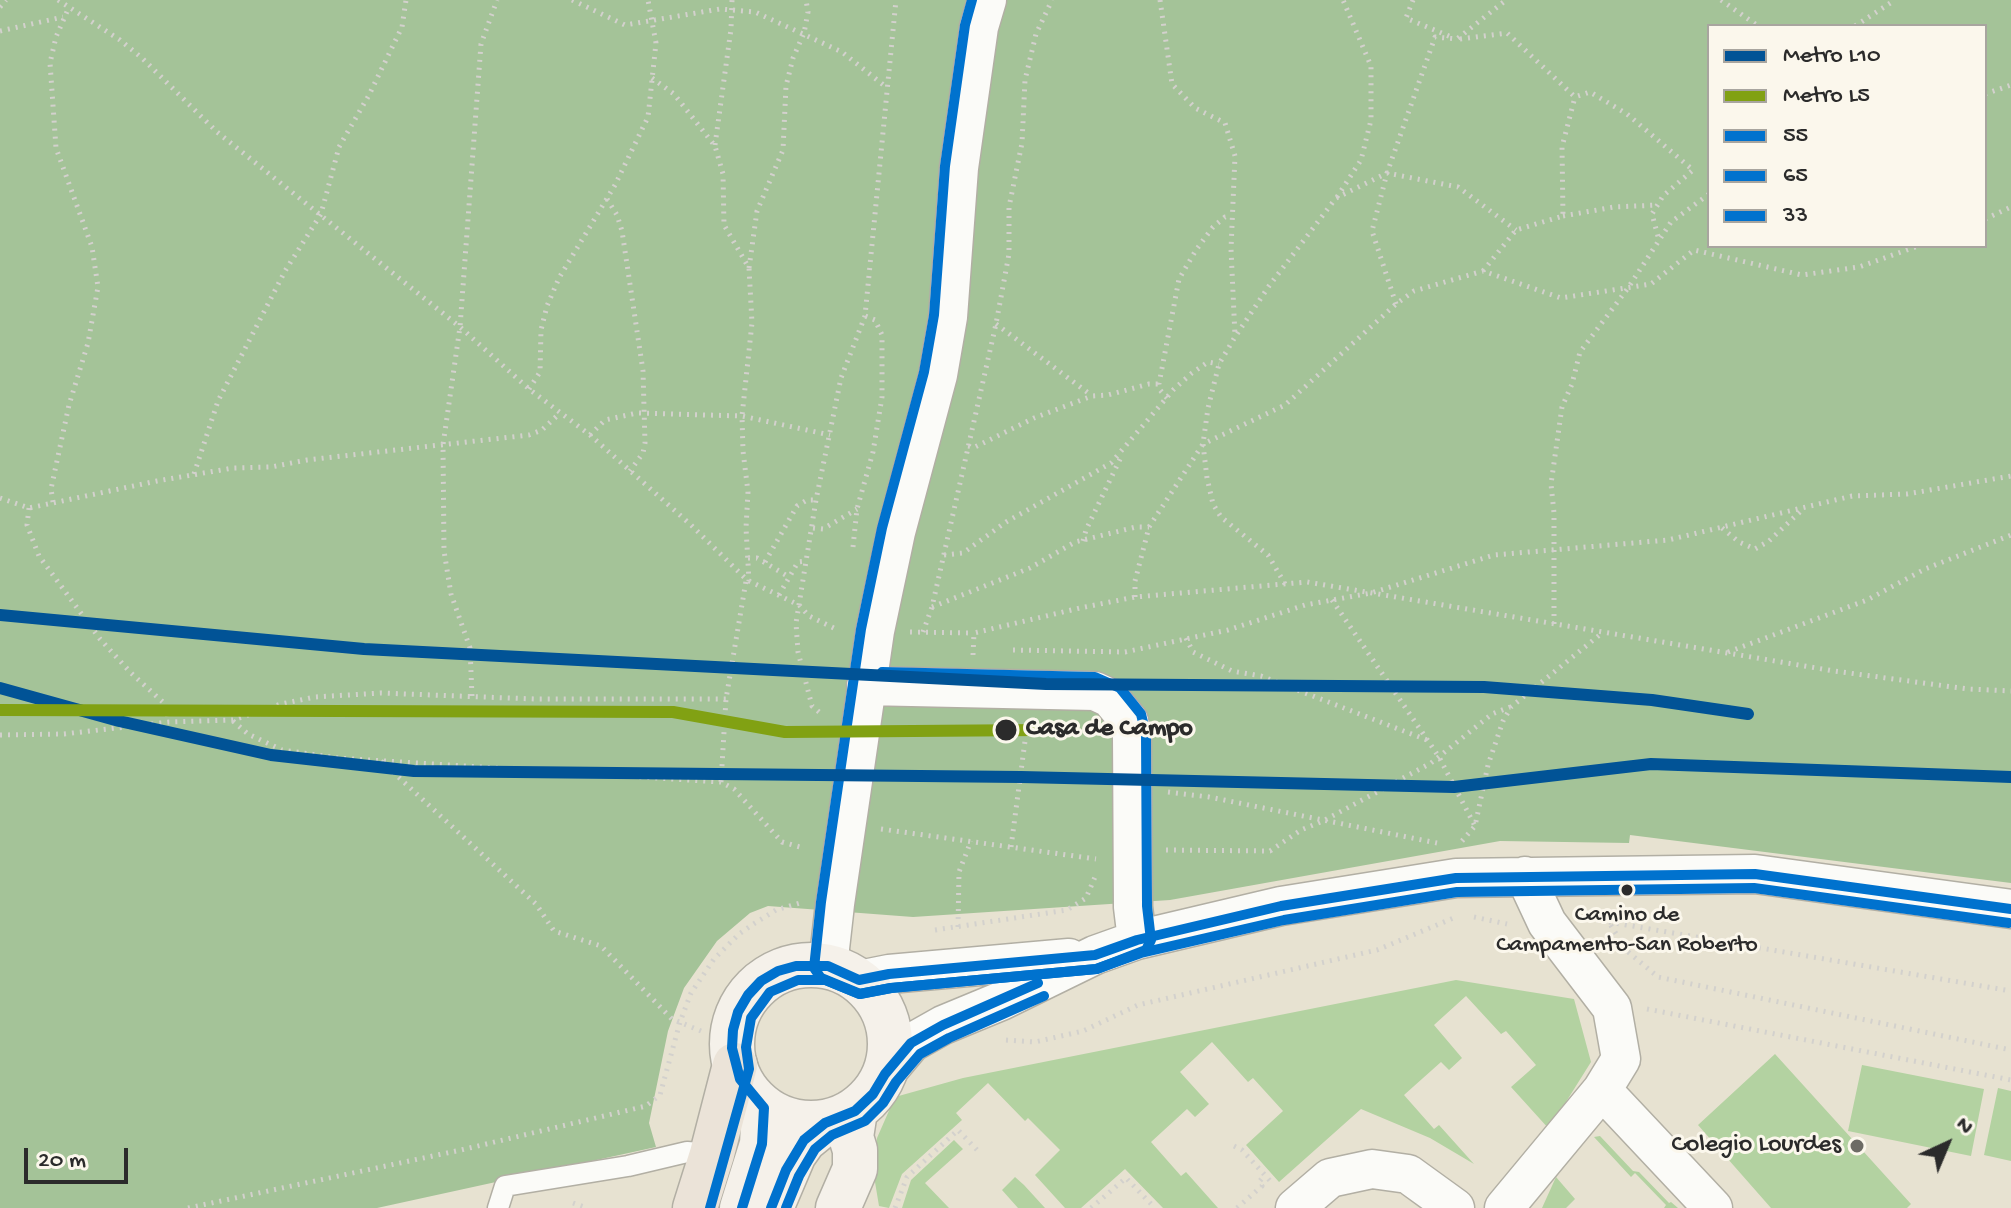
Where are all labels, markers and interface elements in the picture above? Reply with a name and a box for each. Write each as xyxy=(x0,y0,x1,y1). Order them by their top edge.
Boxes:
legend xyxy=(1707,24,1987,248)
text: Metro L10 xyxy=(1783,42,1881,71)
text: Metro L5 xyxy=(1783,82,1870,111)
text: 55 xyxy=(1783,122,1808,151)
text: 65 xyxy=(1783,162,1808,191)
text: 33 xyxy=(1783,202,1808,231)
place label: Casa de Campo xyxy=(1026,714,1193,746)
marker: Casa de Campo xyxy=(993,717,1019,743)
marker: Camino de Campamento-San Roberto xyxy=(1619,882,1635,898)
place label: Camino de Campamento-San Roberto xyxy=(1496,902,1758,958)
north arrow xyxy=(1907,1104,1987,1184)
text: N xyxy=(1949,1112,1978,1141)
place label: Colegio Lourdes xyxy=(1672,1130,1841,1162)
scale bar xyxy=(28,1132,132,1182)
marker: Colegio Lourdes xyxy=(1848,1137,1866,1155)
text: 20 m xyxy=(38,1147,86,1176)

